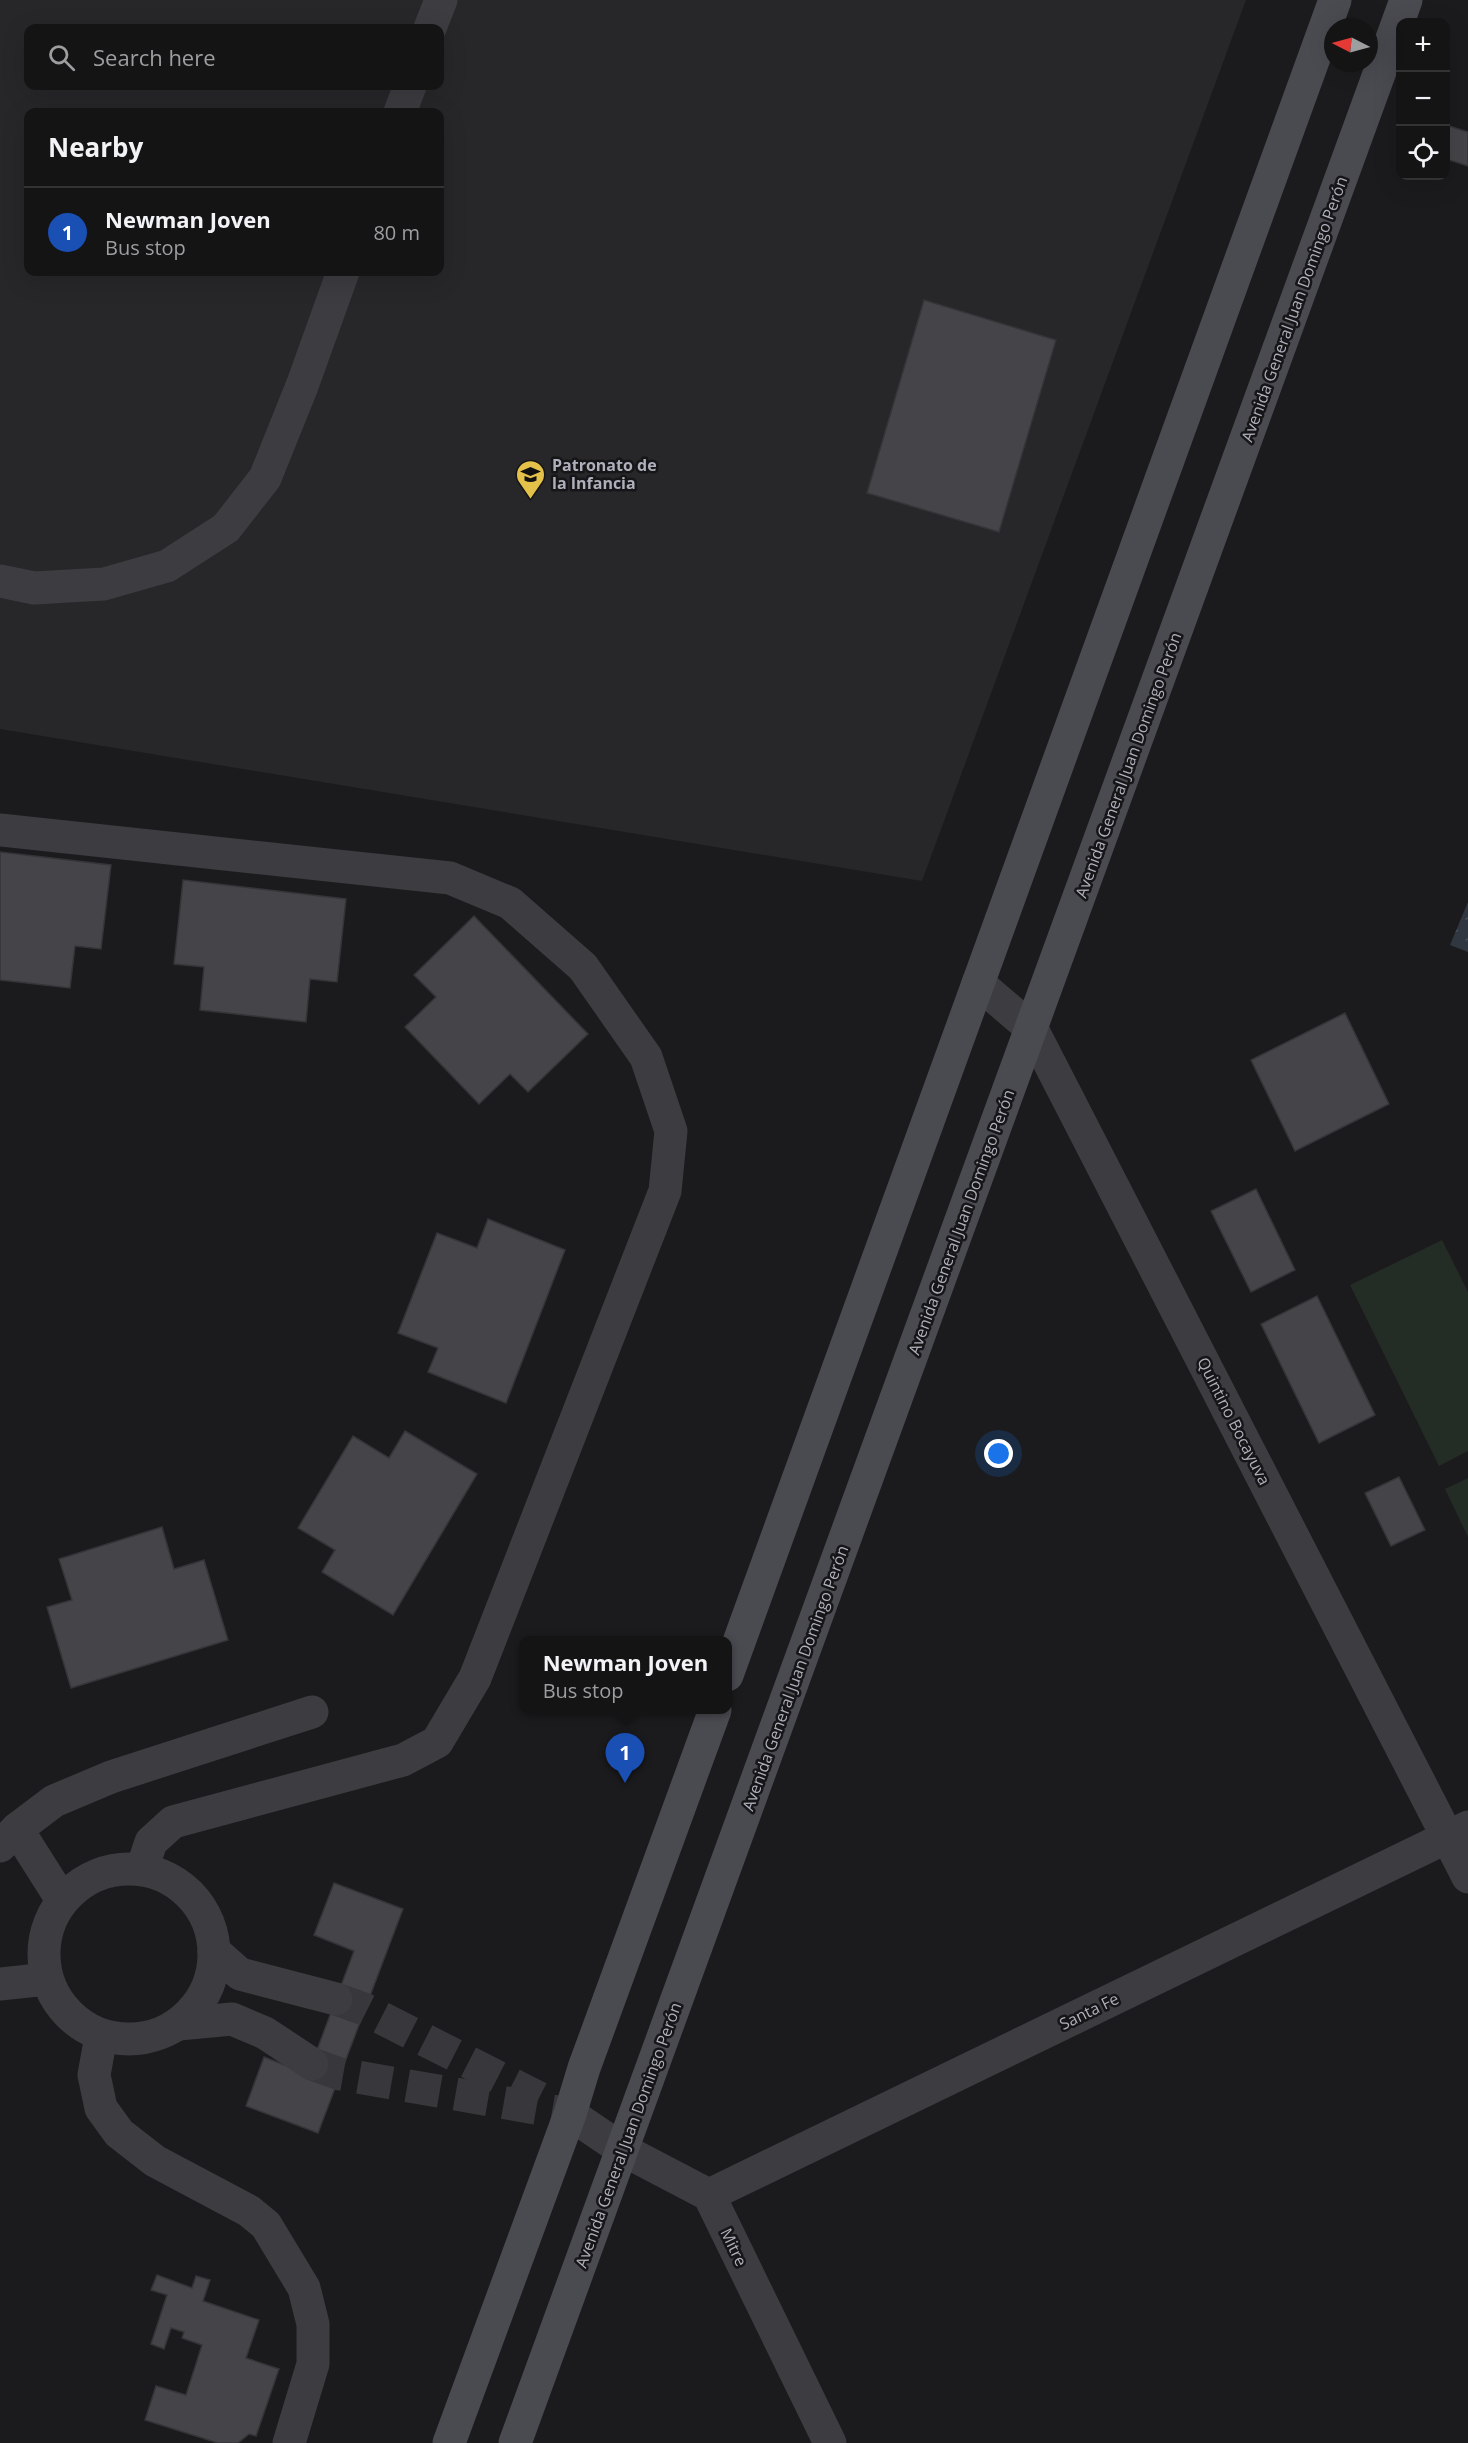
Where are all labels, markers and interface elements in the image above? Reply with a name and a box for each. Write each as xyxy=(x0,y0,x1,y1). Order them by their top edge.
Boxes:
north arrow xyxy=(1324,18,1378,72)
map controls xyxy=(1396,18,1450,180)
button: + xyxy=(1396,18,1450,72)
search box xyxy=(24,24,444,90)
icon: search xyxy=(45,41,78,74)
text: Search here xyxy=(93,42,216,72)
button: − xyxy=(1396,72,1450,126)
button: locate xyxy=(1396,126,1450,180)
text: Nearby xyxy=(48,129,143,165)
street label: Avenida General Juan Domingo Perón xyxy=(1236,173,1352,445)
text: Newman Joven xyxy=(105,204,271,234)
text: 1 xyxy=(62,219,73,246)
text: 80 m xyxy=(373,219,420,246)
text: Bus stop xyxy=(105,234,186,261)
place label: Patronato de la Infancia xyxy=(552,454,657,494)
school or university icon: Patronato de la Infancia xyxy=(515,458,547,500)
street label: Avenida General Juan Domingo Perón xyxy=(1070,629,1186,901)
street label: Avenida General Juan Domingo Perón xyxy=(903,1086,1019,1358)
street label: Quintino Bocayuva xyxy=(1192,1353,1276,1489)
your location xyxy=(984,1439,1013,1468)
street label: Avenida General Juan Domingo Perón xyxy=(737,1542,853,1814)
popup xyxy=(519,1636,732,1714)
text: Newman Joven xyxy=(543,1647,708,1677)
text: Bus stop xyxy=(543,1677,624,1704)
pin: 1 xyxy=(606,1734,644,1783)
street label: Santa Fe xyxy=(1056,1987,1122,2035)
street label: Avenida General Juan Domingo Perón xyxy=(570,1999,686,2271)
street label: Mitre xyxy=(715,2224,753,2270)

